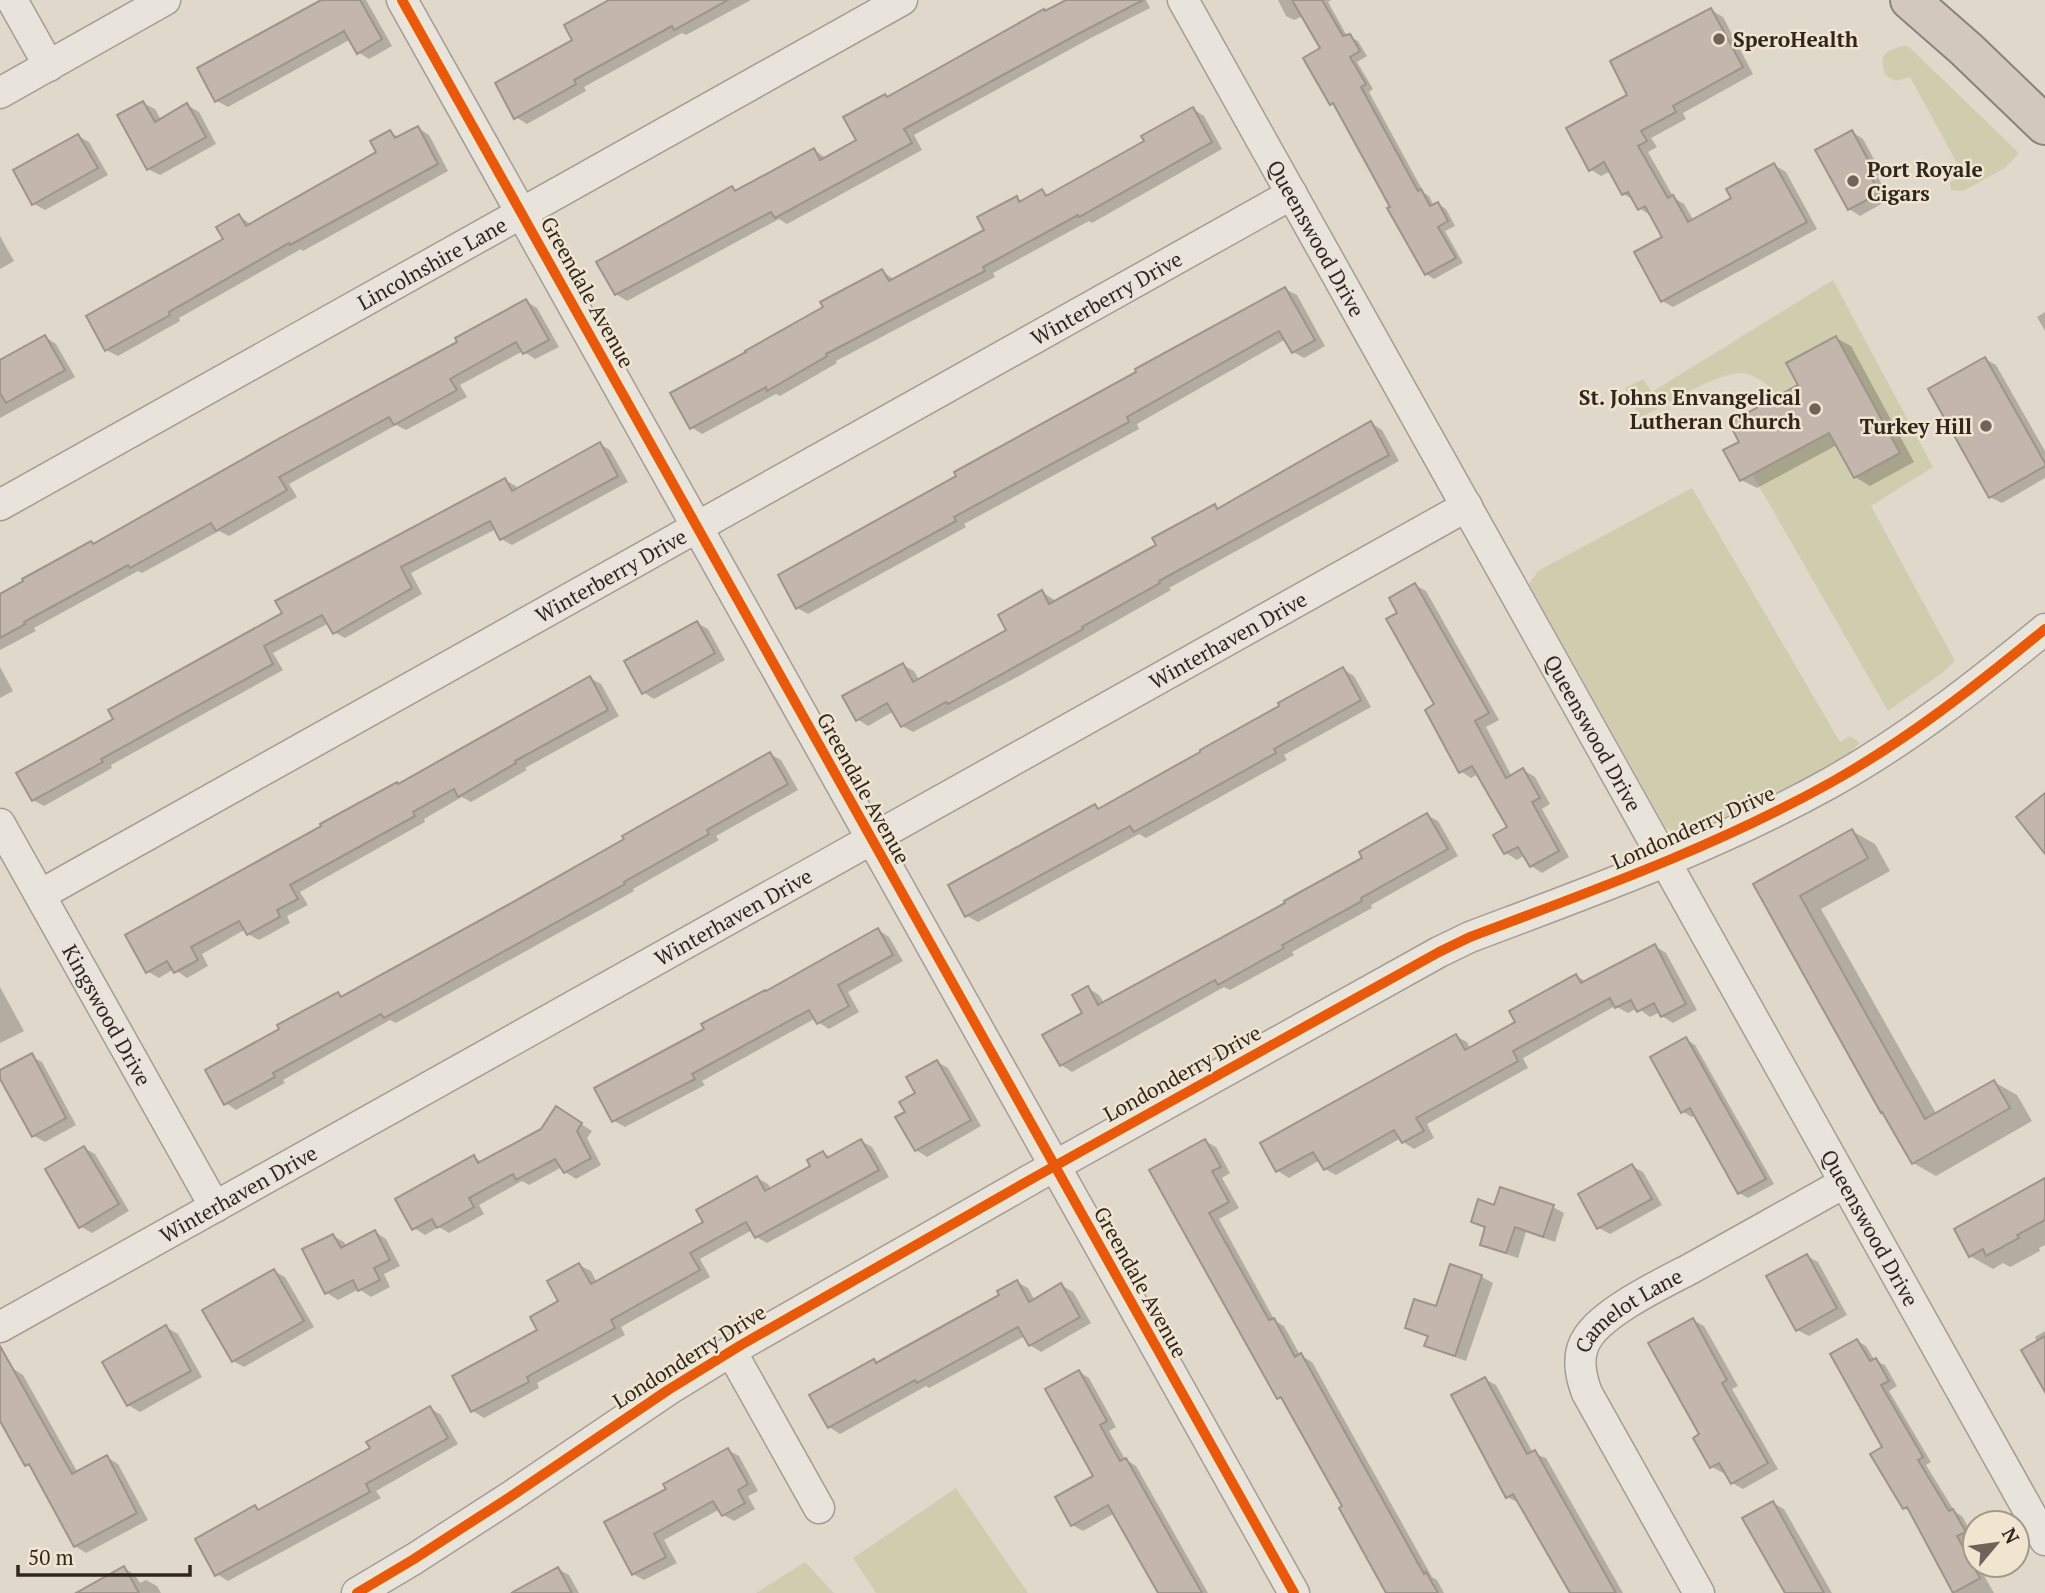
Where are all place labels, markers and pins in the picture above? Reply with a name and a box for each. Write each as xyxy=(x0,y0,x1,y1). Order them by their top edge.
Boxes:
place label: SperoHealth xyxy=(1733,25,1859,53)
marker: SperoHealth xyxy=(1711,31,1727,47)
place label: Port Royale Cigars xyxy=(1867,155,1983,207)
marker: Port Royale Cigars xyxy=(1845,173,1861,189)
place label: St. Johns Envangelical Lutheran Church xyxy=(1579,383,1802,435)
marker: St. Johns Envangelical Lutheran Church xyxy=(1807,401,1823,417)
place label: Turkey Hill xyxy=(1860,412,1972,440)
marker: Turkey Hill xyxy=(1978,418,1994,434)

